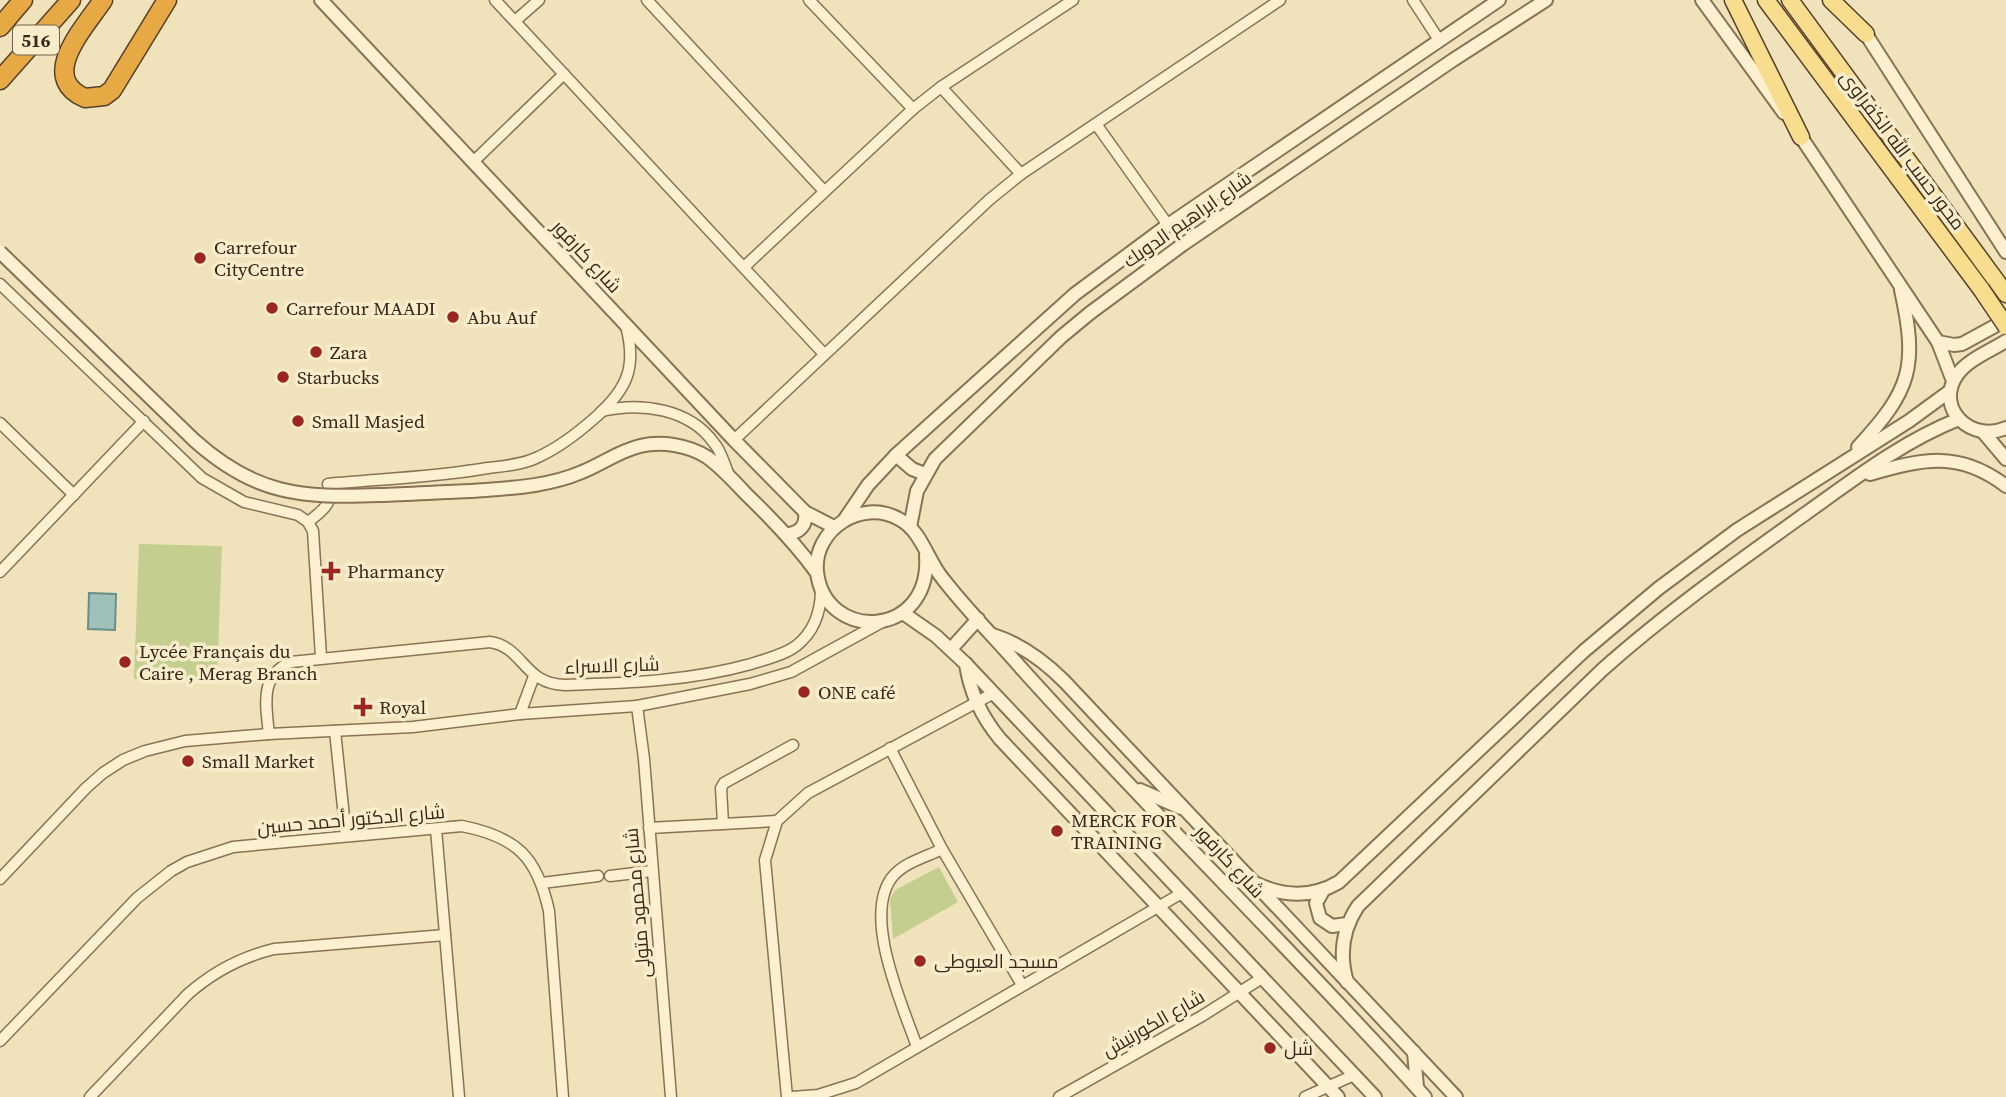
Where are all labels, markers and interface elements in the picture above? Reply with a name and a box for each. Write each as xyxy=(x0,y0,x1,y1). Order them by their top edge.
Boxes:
road number: 516 xyxy=(13,26,59,55)
street label: محور حسب الله الكفراوى xyxy=(1834,65,1972,235)
street label: شارع ابراهيم الدوبك xyxy=(1118,165,1257,274)
street label: شارع كارفور xyxy=(545,213,628,299)
place label: Carrefour CityCentre xyxy=(214,234,304,282)
marker: Carrefour CityCentre xyxy=(192,250,208,266)
place label: Carrefour MAADI xyxy=(286,295,436,321)
marker: Carrefour MAADI xyxy=(264,300,280,316)
place label: Abu Auf xyxy=(467,304,538,330)
marker: Abu Auf xyxy=(445,309,461,325)
place label: Zara xyxy=(330,339,368,365)
marker: Zara xyxy=(308,344,324,360)
place label: Starbucks xyxy=(297,364,379,390)
marker: Starbucks xyxy=(275,369,291,385)
place label: Small Masjed xyxy=(312,408,425,434)
marker: Small Masjed xyxy=(290,413,306,429)
place label: Pharmancy xyxy=(347,558,445,584)
marker: Pharmancy xyxy=(321,561,341,581)
place label: Lycée Français du Caire , Merag Branch xyxy=(139,638,318,686)
street label: شارع الاسراء xyxy=(564,650,660,681)
marker: Lycée Français du Caire , Merag Branch xyxy=(117,654,133,670)
place label: ONE café xyxy=(818,679,896,705)
marker: ONE café xyxy=(796,684,812,700)
place label: Royal xyxy=(379,694,427,720)
marker: Royal xyxy=(353,697,373,717)
place label: Small Market xyxy=(202,748,315,774)
marker: Small Market xyxy=(180,753,196,769)
street label: شارع الدكتور أحمد حسين xyxy=(256,798,446,841)
place label: MERCK FOR TRAINING xyxy=(1071,807,1177,855)
street label: شارع كارفور xyxy=(1188,818,1271,904)
marker: MERCK FOR TRAINING xyxy=(1049,823,1065,839)
street label: شارع محمود متولى xyxy=(617,827,658,979)
place label: مسجد العيوطى xyxy=(934,948,1059,974)
marker: مسجد العيوطى xyxy=(912,953,928,969)
street label: شارع الكورنيش xyxy=(1097,983,1210,1064)
place label: شل xyxy=(1284,1035,1313,1061)
marker: شل xyxy=(1262,1040,1278,1056)

